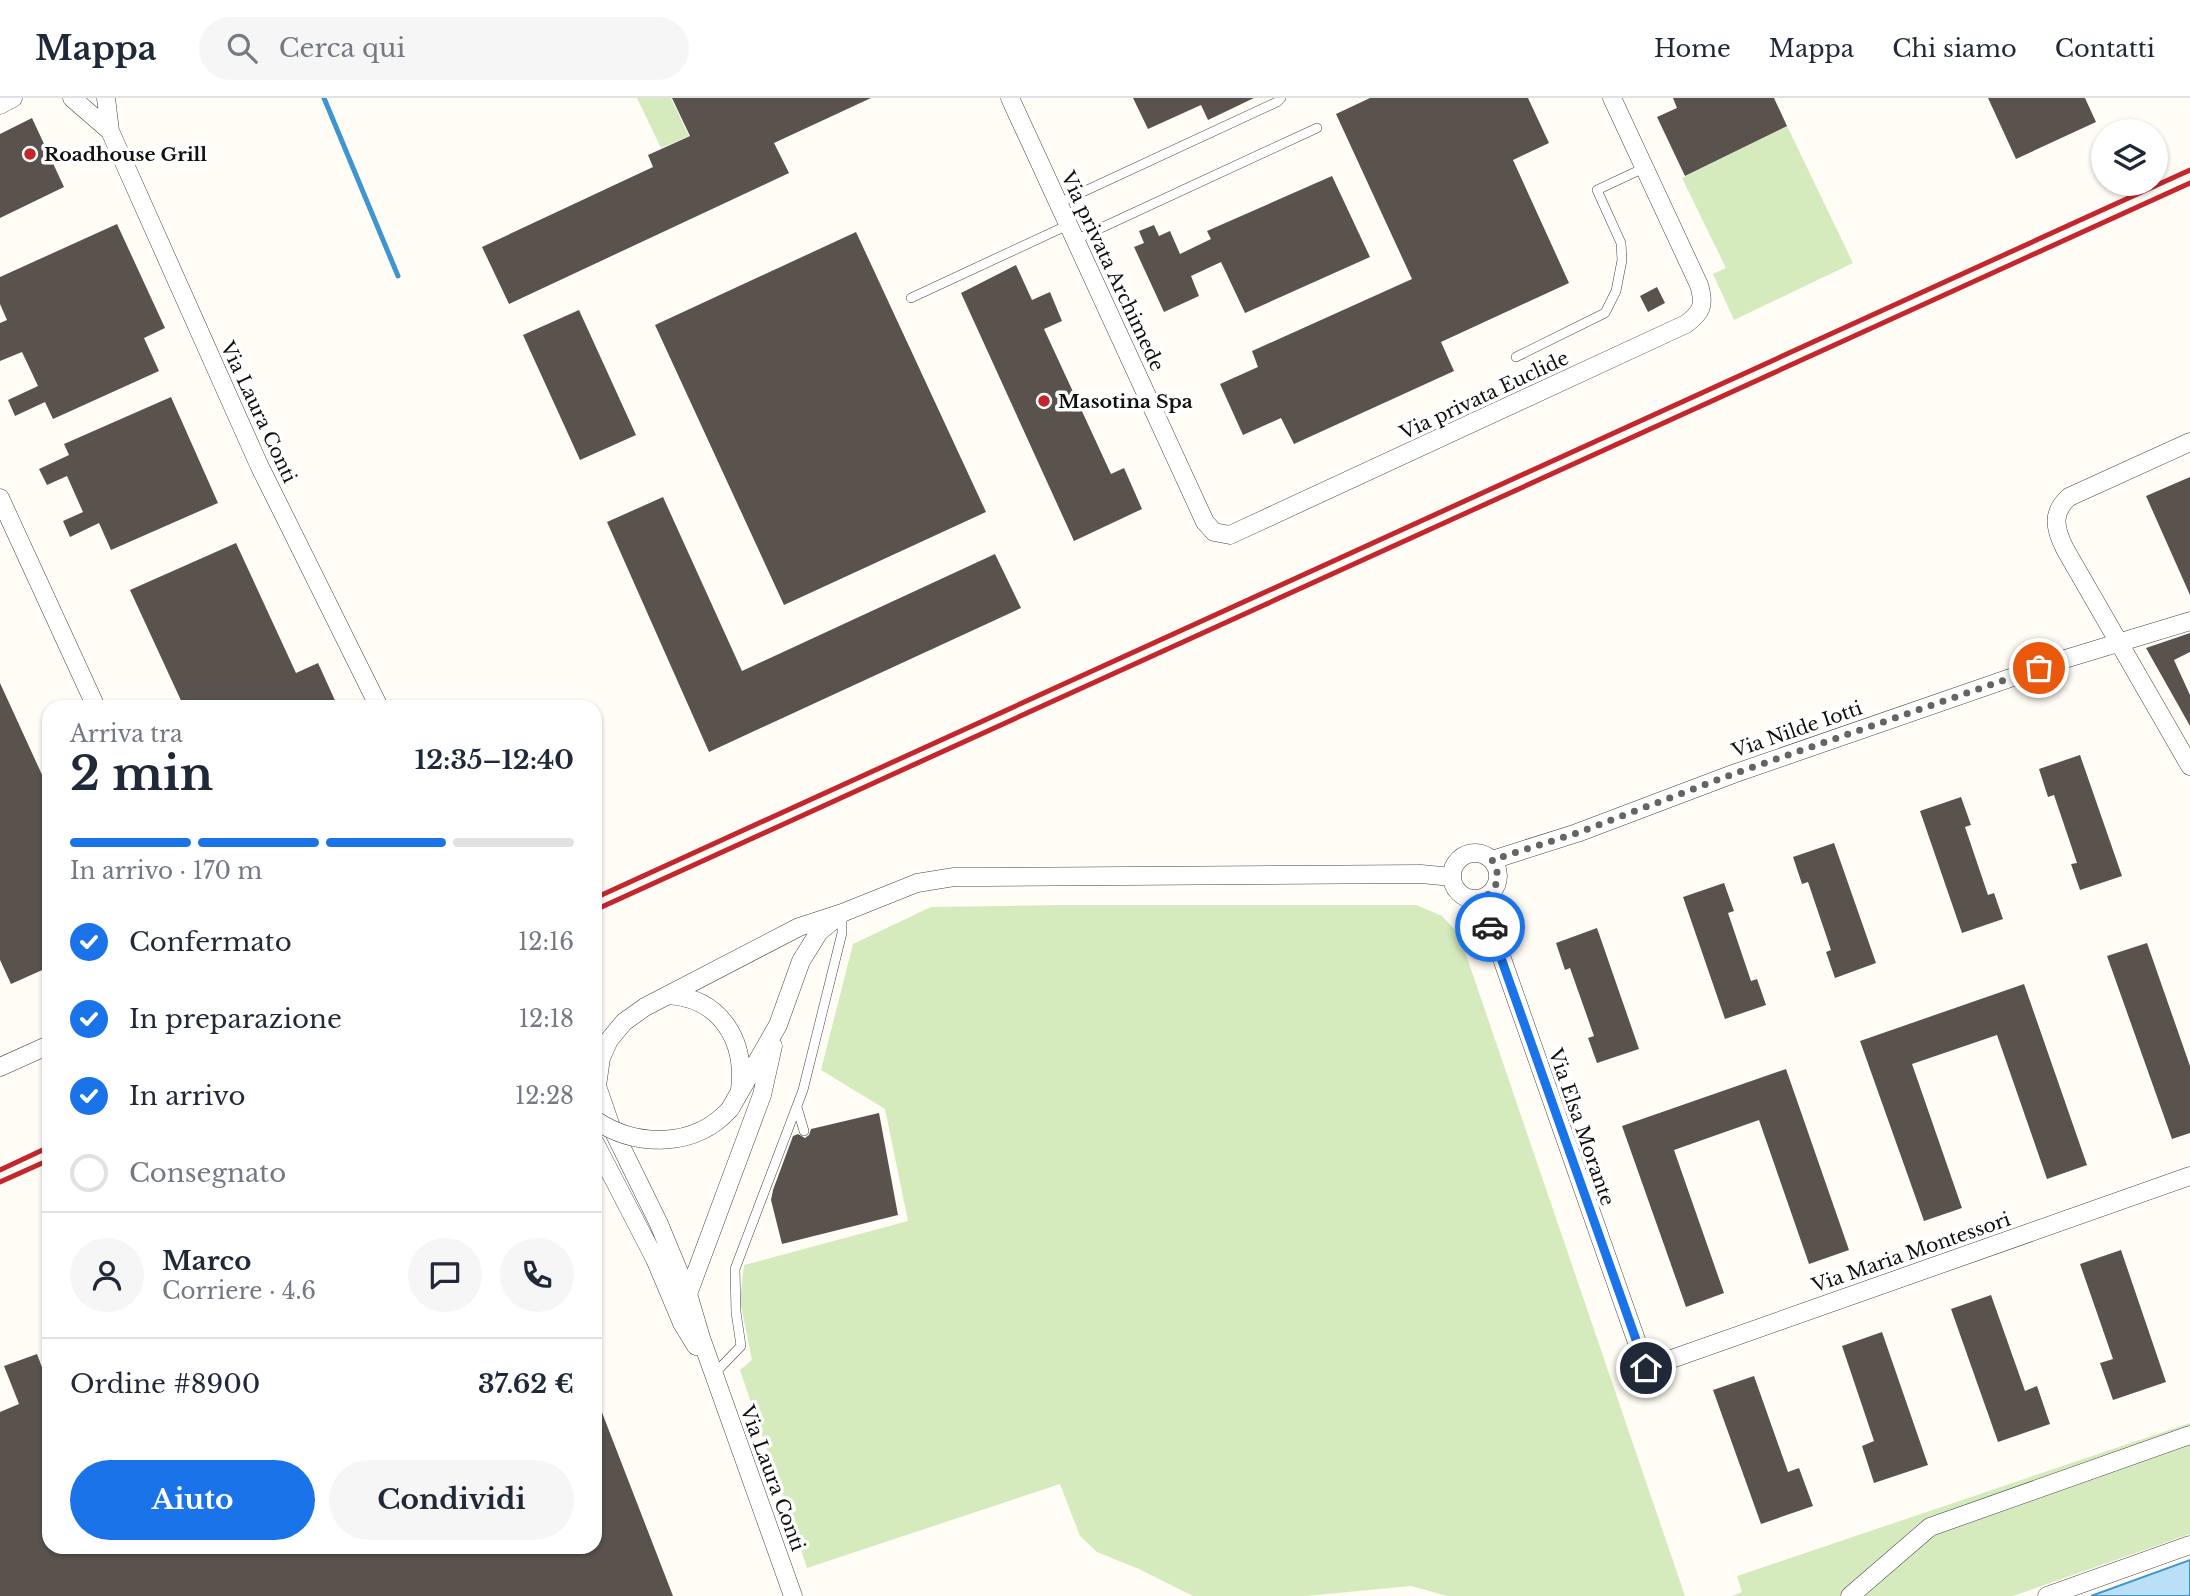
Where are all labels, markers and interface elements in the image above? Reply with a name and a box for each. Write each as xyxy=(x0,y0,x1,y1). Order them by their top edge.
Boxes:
search box xyxy=(199,17,689,80)
text: Mappa xyxy=(35,28,157,69)
icon: search xyxy=(223,29,261,67)
text: Cerca qui xyxy=(279,32,405,64)
text: Home xyxy=(1654,34,1731,63)
text: Mappa xyxy=(1769,34,1854,63)
text: Chi siamo xyxy=(1892,34,2017,63)
text: Contatti xyxy=(2055,34,2155,63)
map controls xyxy=(2091,119,2168,196)
button: layers xyxy=(2091,119,2168,196)
place label: Roadhouse Grill xyxy=(44,143,207,166)
marker: Roadhouse Grill xyxy=(22,146,38,162)
street label: Via privata Archimede xyxy=(1056,167,1169,375)
street label: Via Laura Conti xyxy=(215,337,302,487)
street label: Via privata Euclide xyxy=(1395,346,1572,445)
place label: Masotina Spa xyxy=(1058,390,1193,413)
marker: Masotina Spa xyxy=(1036,393,1052,409)
pin xyxy=(2009,638,2069,698)
icon: bag xyxy=(2020,649,2058,687)
street label: Via Nilde Iotti xyxy=(1728,696,1866,763)
text: Arriva tra xyxy=(70,720,183,748)
text: 12:35–12:40 xyxy=(415,744,574,776)
text: 2 min xyxy=(70,745,213,802)
text: In arrivo · 170 m xyxy=(70,857,262,885)
courier xyxy=(1455,892,1525,962)
icon: car xyxy=(1471,908,1509,946)
icon: check xyxy=(70,923,108,961)
text: Confermato xyxy=(129,926,292,958)
text: 12:16 xyxy=(518,928,574,956)
icon: check xyxy=(70,1000,108,1038)
text: In preparazione xyxy=(129,1003,342,1035)
text: 12:18 xyxy=(519,1005,574,1033)
street label: Via Elsa Morante xyxy=(1544,1045,1619,1209)
icon: check xyxy=(70,1077,108,1115)
text: In arrivo xyxy=(129,1080,245,1112)
text: 12:28 xyxy=(515,1082,574,1110)
text: Consegnato xyxy=(129,1157,286,1189)
street label: Via Maria Montessori xyxy=(1808,1207,2014,1298)
button: person xyxy=(70,1238,144,1312)
button: chat xyxy=(408,1238,482,1312)
button: phone xyxy=(500,1238,574,1312)
text: Marco xyxy=(162,1245,251,1277)
text: Corriere · 4.6 xyxy=(162,1277,316,1305)
pin xyxy=(1616,1338,1676,1398)
icon: home xyxy=(1627,1349,1665,1387)
text: Ordine #8900 xyxy=(70,1368,260,1400)
text: 37.62 € xyxy=(478,1368,574,1400)
street label: Via Laura Conti xyxy=(735,1401,810,1555)
button: Aiuto xyxy=(70,1460,315,1540)
button: Condividi xyxy=(329,1460,574,1540)

